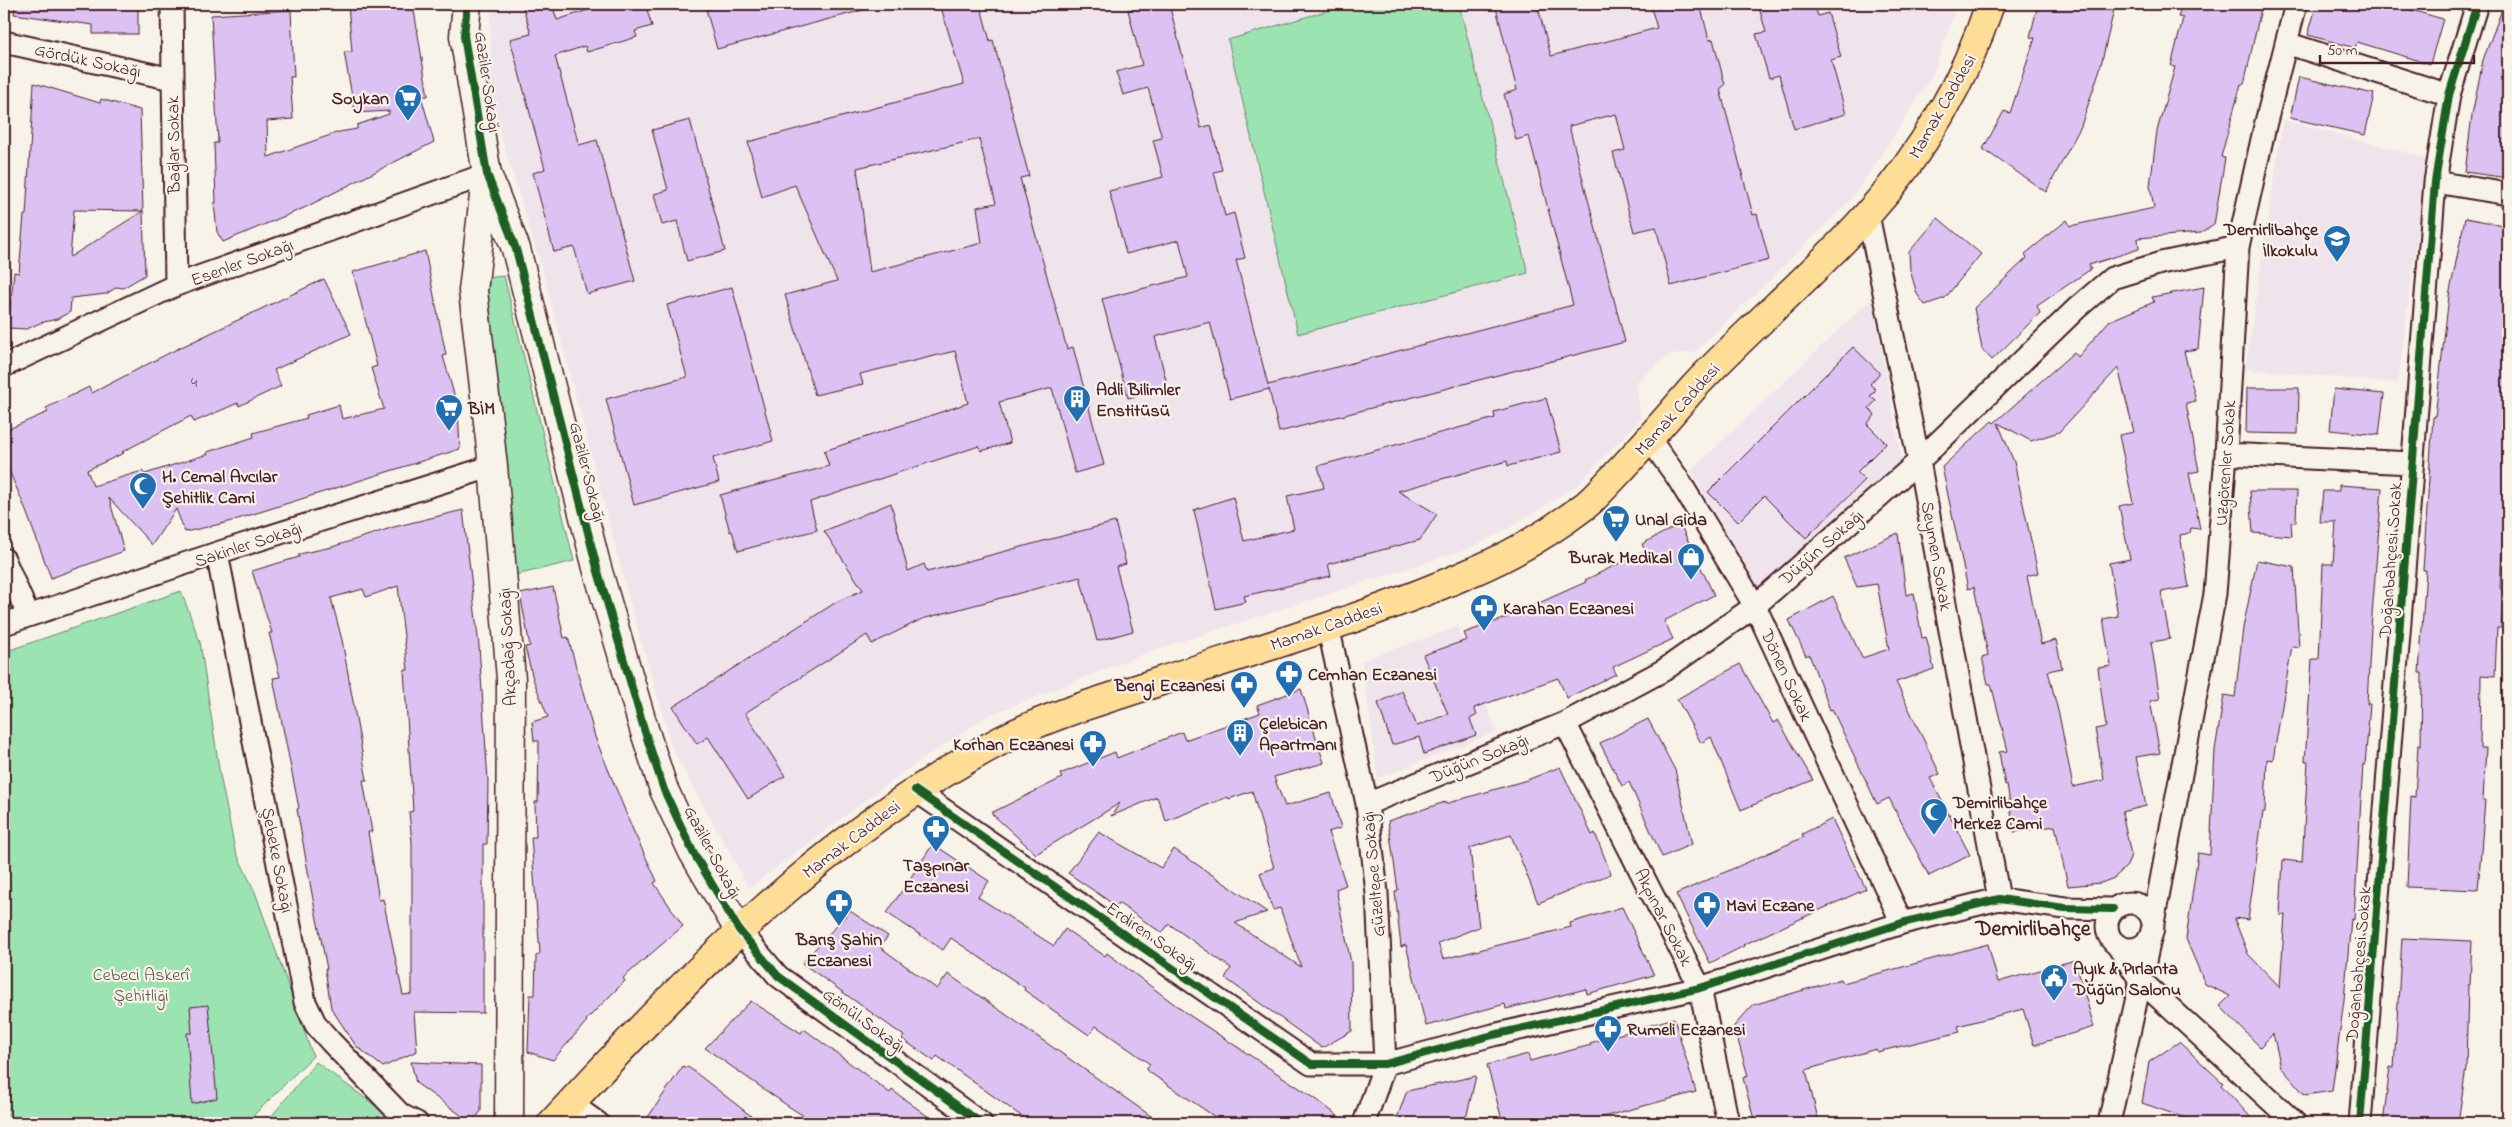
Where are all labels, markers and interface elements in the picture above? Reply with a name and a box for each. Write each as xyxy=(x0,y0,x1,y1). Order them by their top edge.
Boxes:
street label: Gaziler Sokağı xyxy=(465,30,506,135)
scale bar xyxy=(2320,32,2473,64)
street label: Gördük Sokağı xyxy=(32,38,143,87)
text: 50 m xyxy=(2327,40,2358,62)
street label: Mamak Caddesi xyxy=(1903,50,1984,164)
supermarket icon: Soykan xyxy=(393,83,423,122)
place label: Soykan xyxy=(332,87,389,114)
street label: Bağlar Sokak xyxy=(161,96,190,195)
place label: Demirlibahçe İlkokulu xyxy=(2223,218,2319,265)
school or university icon: Demirlibahçe İlkokulu xyxy=(2322,224,2352,263)
street label: Esenler Sokağı xyxy=(188,233,298,295)
street label: Mamak Caddesi xyxy=(1630,358,1727,463)
house number: 4 xyxy=(191,372,197,394)
place label: Adli Bilimler Enstitüsü xyxy=(1096,378,1181,425)
building icon: Adli Bilimler Enstitüsü xyxy=(1062,384,1092,423)
supermarket icon: BİM xyxy=(434,393,464,432)
place label: BİM xyxy=(467,397,495,423)
street label: Uzgörenler Sokak xyxy=(2210,399,2245,527)
street label: Gaziler Sokağı xyxy=(560,420,611,525)
place label: H. Cemal Avcılar Şehitlik Cami xyxy=(162,465,278,512)
mosque icon: H. Cemal Avcılar Şehitlik Cami xyxy=(128,471,158,510)
street label: Doğanbahçesi Sokak xyxy=(2374,481,2411,640)
street label: Seymen Sokak xyxy=(1913,499,1957,613)
supermarket icon: Unal Gida xyxy=(1601,504,1631,543)
street label: Düğün Sokağı xyxy=(1774,504,1871,594)
place label: Unal Gida xyxy=(1635,508,1707,534)
street label: Sakinler Sokağı xyxy=(191,516,306,576)
shop icon: Burak Medikal xyxy=(1676,542,1706,581)
place label: Burak Medikal xyxy=(1568,546,1672,572)
street label: Akçadağ Sokağı xyxy=(493,587,526,707)
pharmacy icon: Karahan Eczanesi xyxy=(1469,593,1499,632)
street label: Mamak Caddesi xyxy=(1267,597,1386,659)
place label: Karahan Eczanesi xyxy=(1503,597,1634,623)
street label: Dönen Sokak xyxy=(1752,625,1818,726)
pharmacy icon: Cemhan Eczanesi xyxy=(1274,659,1304,698)
place label: Cemhan Eczanesi xyxy=(1308,663,1437,689)
pharmacy icon: Bengi Eczanesi xyxy=(1229,670,1259,709)
place label: Bengi Eczanesi xyxy=(1114,674,1225,701)
place label: Çelebican Apartmanı xyxy=(1259,712,1337,759)
building icon: Çelebican Apartmanı xyxy=(1225,718,1255,757)
street label: Düğün Sokağı xyxy=(1426,728,1533,793)
pharmacy icon: Korhan Eczanesi xyxy=(1078,729,1108,768)
place label: Korhan Eczanesi xyxy=(953,733,1074,759)
place label: Demirlibahçe Merkez Cami xyxy=(1952,791,2048,838)
street label: Mamak Caddesi xyxy=(798,795,907,886)
mosque icon: Demirlibahçe Merkez Cami xyxy=(1919,797,1949,836)
street label: Gaziler Sokağı xyxy=(675,802,747,905)
street label: Şebeke Sokağı xyxy=(252,805,299,916)
street label: Güzeltepe Sokağı xyxy=(1357,810,1394,938)
pharmacy icon: Taşpınar Eczanesi xyxy=(921,814,951,853)
place label: Taşpınar Eczanesi xyxy=(903,854,970,901)
street label: Akpınar Sokak xyxy=(1626,865,1698,971)
street label: Doğanbahçesi Sokak xyxy=(2340,885,2381,1044)
pharmacy icon: Barış Şahin Eczanesi xyxy=(824,888,854,927)
pharmacy icon: Mavi Eczane xyxy=(1692,890,1722,929)
place label: Mavi Eczane xyxy=(1726,894,1815,920)
street label: Erdiren Sokağı xyxy=(1099,897,1202,980)
district label: Demirlibahçe xyxy=(1974,914,2092,946)
place label: Barış Şahin Eczanesi xyxy=(795,928,882,975)
place label: Ayık & Pırlanta Düğün Salonu xyxy=(2072,957,2181,1005)
park label: Cebeci Askerî Şehitliği xyxy=(93,963,190,1011)
public building icon: Ayık & Pırlanta Düğün Salonu xyxy=(2039,963,2069,1002)
street label: Gönül Sokağı xyxy=(816,983,910,1061)
pharmacy icon: Rumeli Eczanesi xyxy=(1593,1014,1623,1053)
place label: Rumeli Eczanesi xyxy=(1627,1018,1746,1044)

